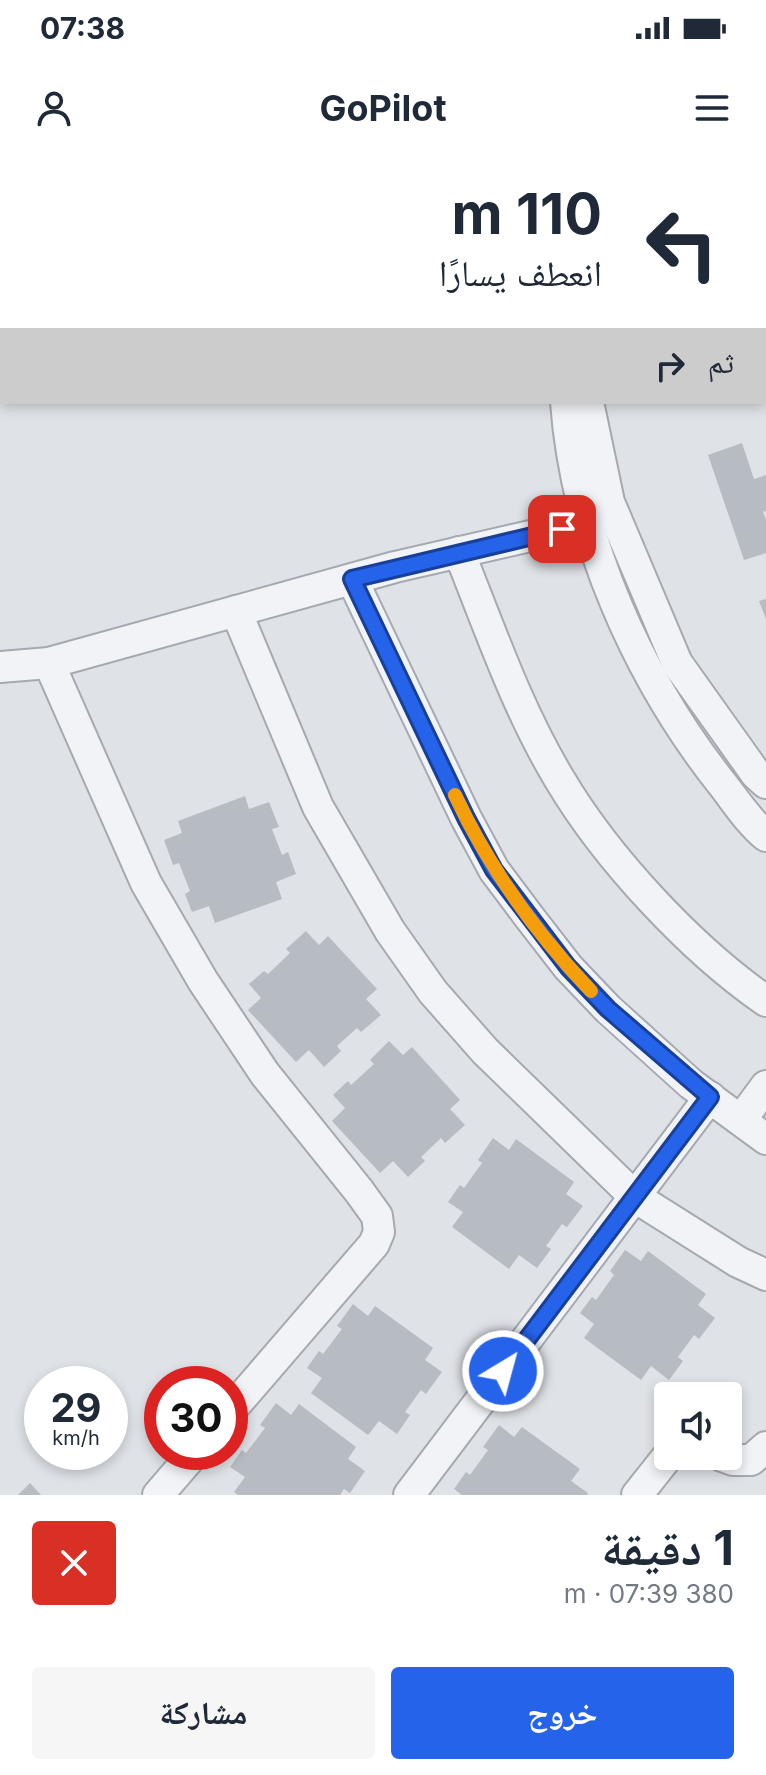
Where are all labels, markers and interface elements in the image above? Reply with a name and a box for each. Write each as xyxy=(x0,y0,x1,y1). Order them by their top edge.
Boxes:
text: 07:38 xyxy=(40,10,125,46)
icon: person xyxy=(32,86,76,130)
text: GoPilot xyxy=(319,86,447,130)
icon: menu xyxy=(690,86,734,130)
text: 110 m xyxy=(452,180,602,248)
icon: left xyxy=(630,192,734,296)
text: انعطف يسارًا xyxy=(439,251,602,295)
icon: right xyxy=(648,344,692,388)
text: ثم xyxy=(708,344,734,380)
pin xyxy=(528,495,596,563)
icon: arrive xyxy=(540,507,584,551)
position arrow xyxy=(461,1329,545,1413)
speed limit sign: 30 xyxy=(144,1366,248,1470)
map controls xyxy=(654,1382,742,1470)
button: sound xyxy=(654,1382,742,1470)
text: 29 xyxy=(50,1383,102,1432)
text: km/h xyxy=(52,1426,100,1450)
text: 1 دقيقة xyxy=(601,1518,734,1577)
button: close xyxy=(32,1521,116,1605)
text: 380 m · 07:39 xyxy=(564,1578,734,1609)
button: مشاركة xyxy=(32,1667,375,1759)
button: خروج xyxy=(391,1667,734,1759)

